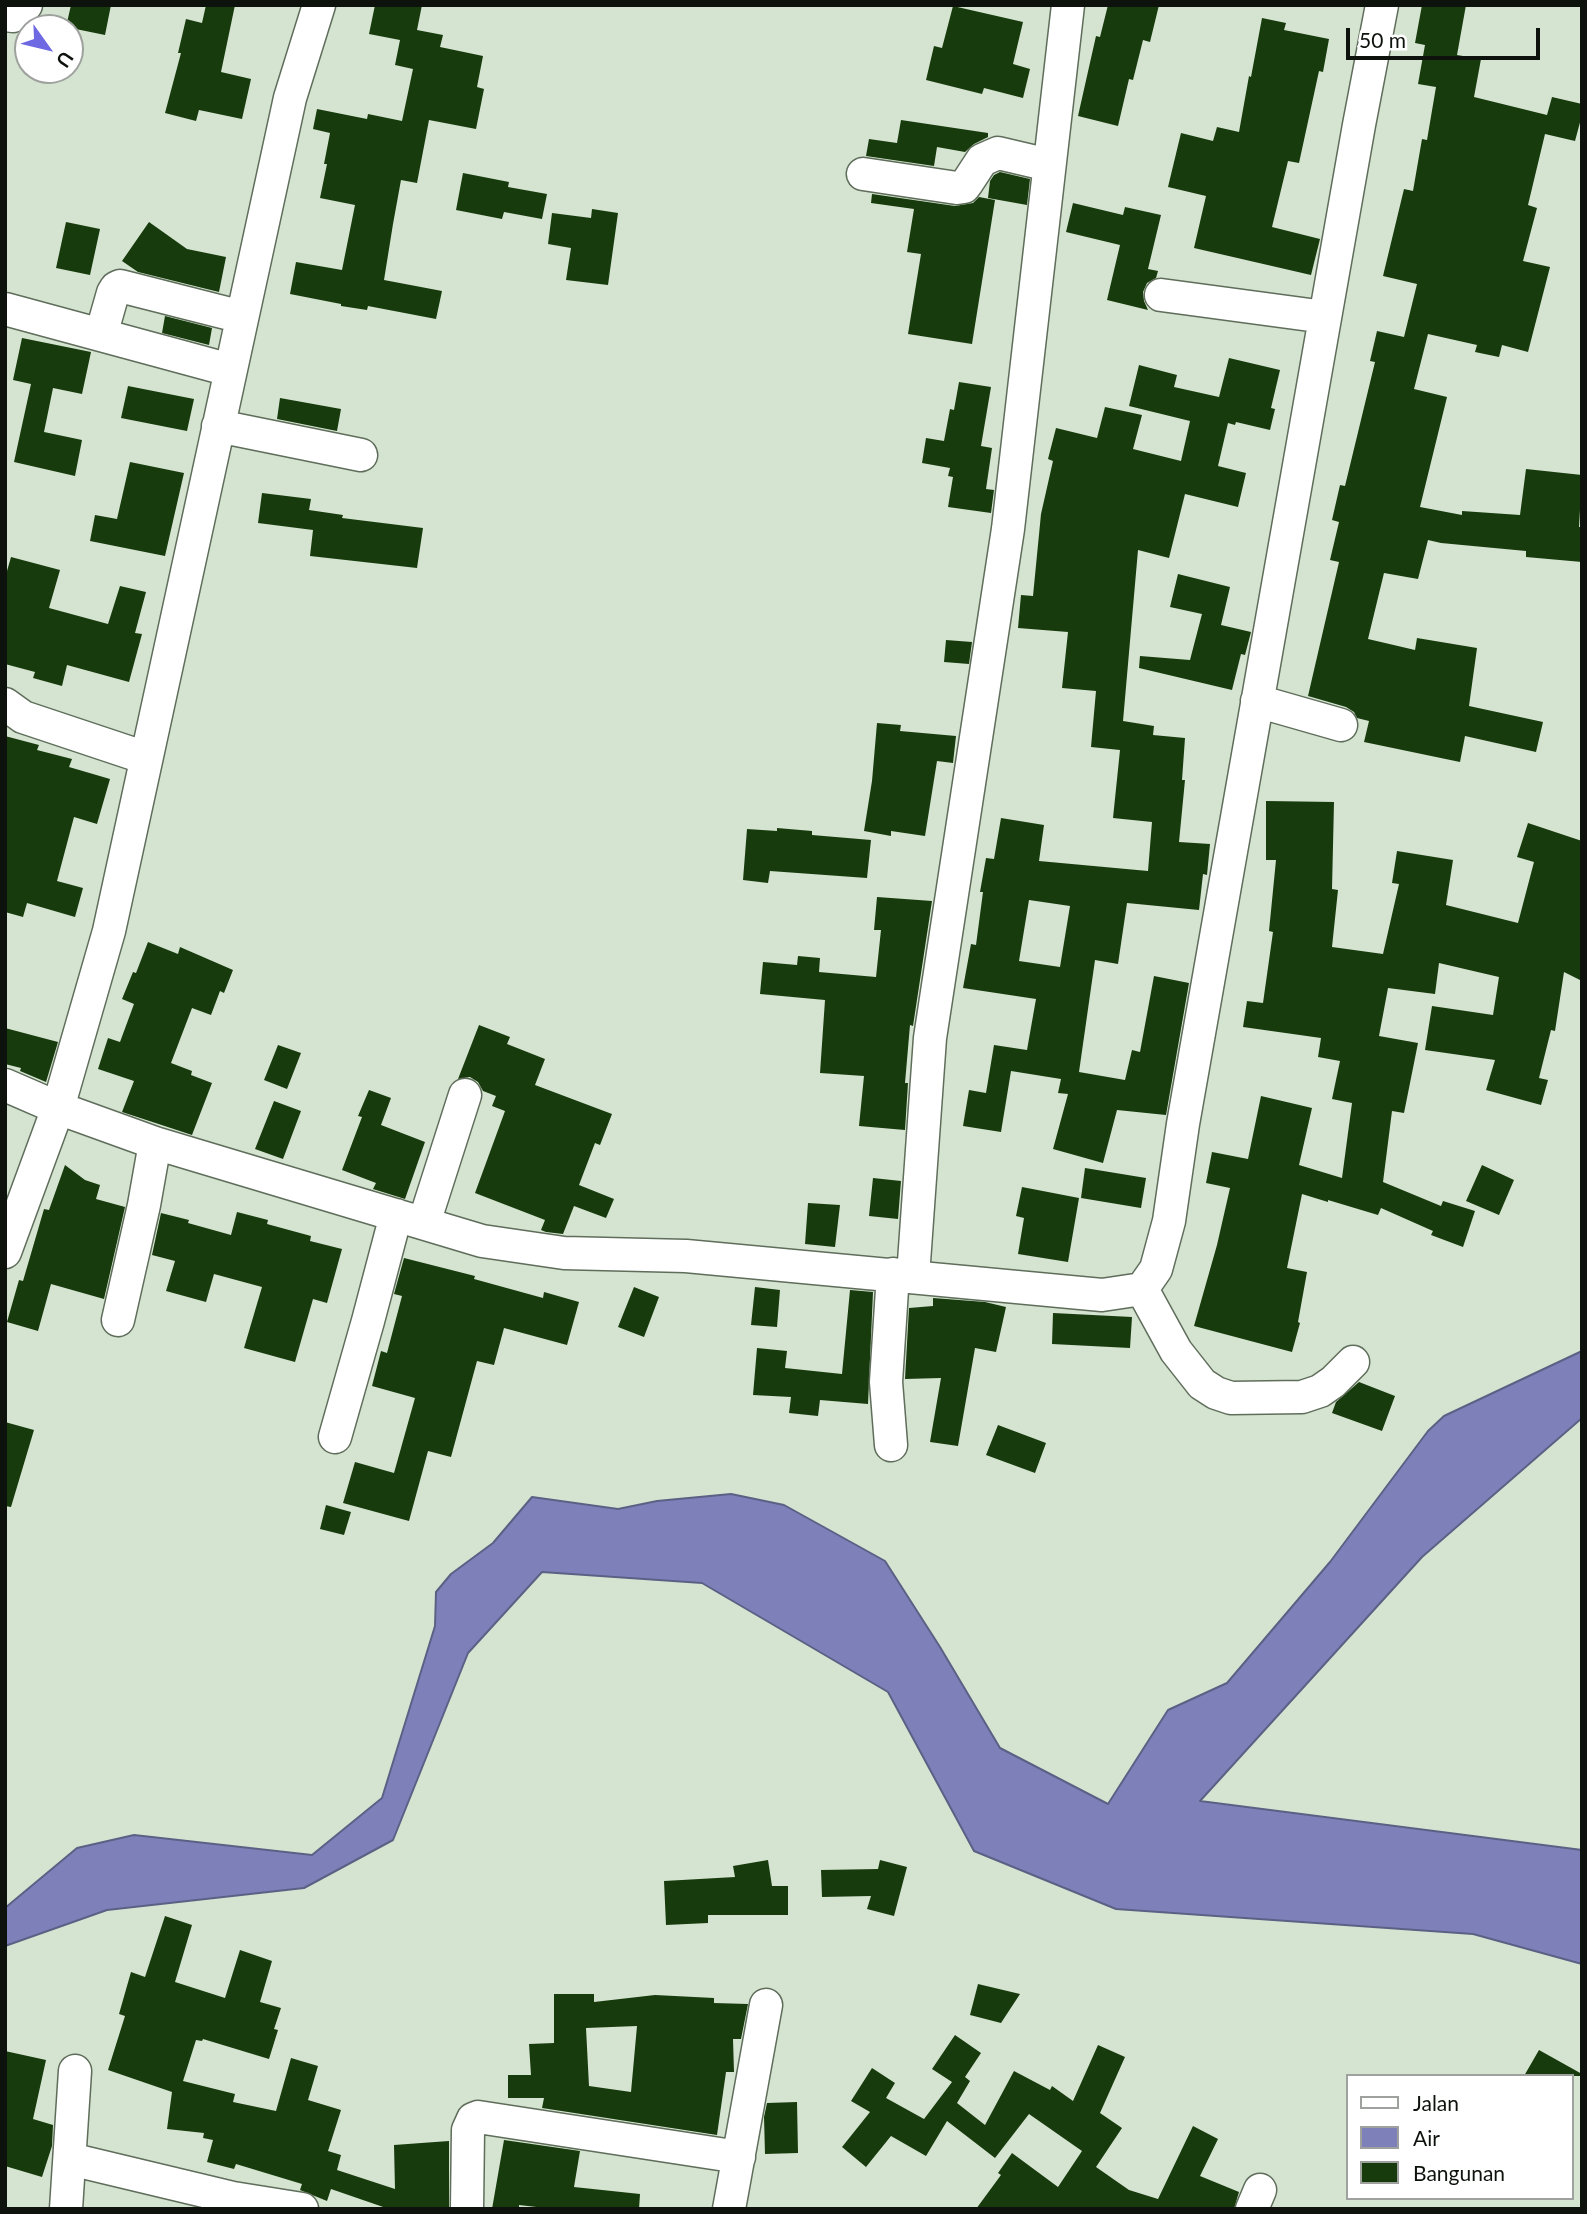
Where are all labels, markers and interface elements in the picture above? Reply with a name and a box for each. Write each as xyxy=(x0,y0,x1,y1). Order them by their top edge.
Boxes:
north arrow xyxy=(14,14,84,84)
scale bar xyxy=(1349,14,1543,58)
text: 50 m xyxy=(1359,27,1406,52)
text: U xyxy=(52,48,79,72)
legend xyxy=(1346,2074,1573,2200)
text: Jalan xyxy=(1413,2090,1459,2115)
text: Air xyxy=(1413,2125,1440,2150)
text: Bangunan xyxy=(1413,2160,1505,2185)

